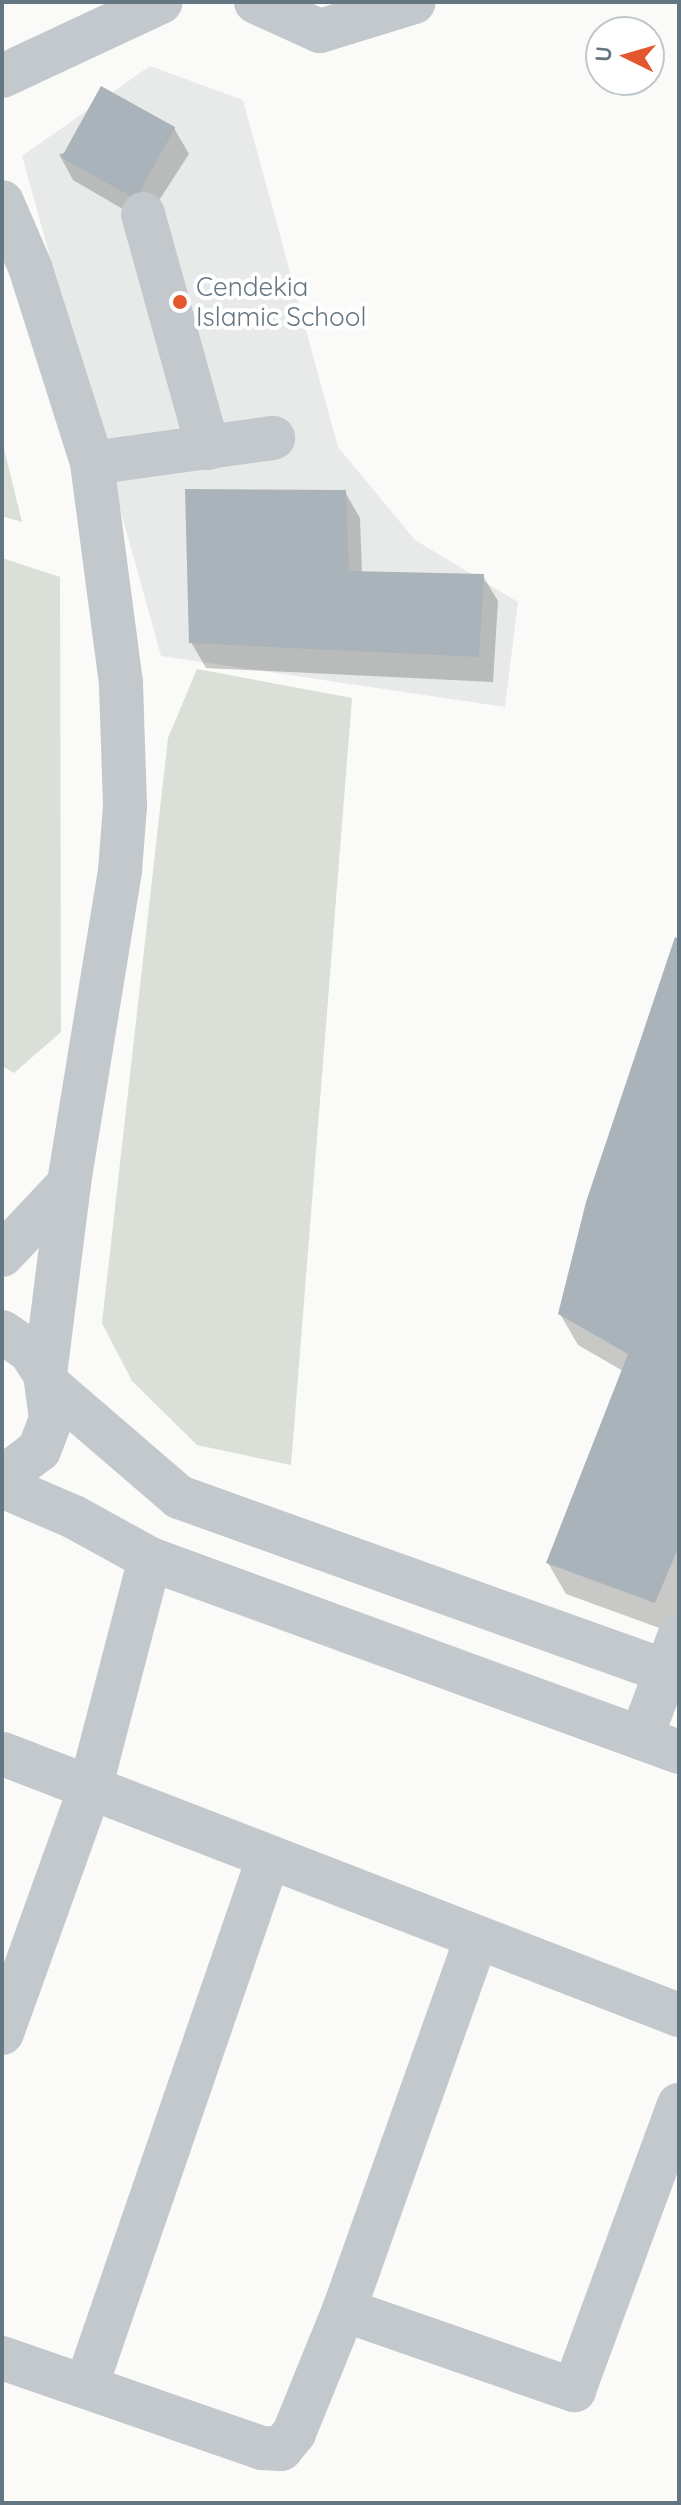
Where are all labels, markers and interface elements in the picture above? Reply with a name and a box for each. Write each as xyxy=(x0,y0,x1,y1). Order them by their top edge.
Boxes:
north arrow xyxy=(585,16,665,96)
text: U xyxy=(588,45,618,63)
place label: Cendekia Islamic School xyxy=(196,271,367,332)
marker: Cendekia Islamic School xyxy=(171,293,189,311)

